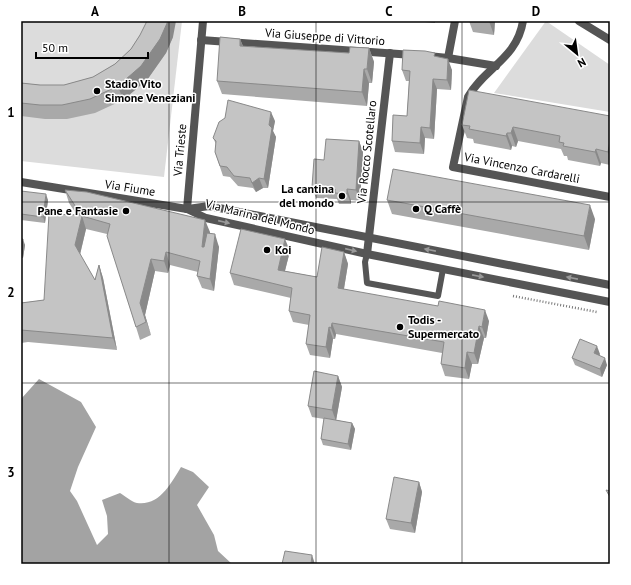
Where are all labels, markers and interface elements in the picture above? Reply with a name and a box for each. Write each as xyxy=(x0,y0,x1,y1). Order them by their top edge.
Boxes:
text: A xyxy=(91,3,99,20)
text: B xyxy=(238,3,246,20)
text: C xyxy=(385,3,393,20)
text: D xyxy=(532,3,540,20)
street label: Via Giuseppe di Vittorio xyxy=(263,25,386,48)
scale bar xyxy=(36,34,148,60)
north arrow xyxy=(557,34,597,74)
text: 50 m xyxy=(42,40,68,55)
text: N xyxy=(575,55,588,71)
place label: Stadio Vito Simone Veneziani xyxy=(105,76,195,105)
marker: Stadio Vito Simone Veneziani xyxy=(92,86,102,96)
street label: Via Rocco Scotellaro xyxy=(354,100,379,205)
text: 1 xyxy=(7,104,15,121)
street label: Via Trieste xyxy=(170,123,189,178)
street label: Via Vincenzo Cardarelli xyxy=(462,149,581,186)
street label: Via Fiume xyxy=(103,176,156,199)
place label: La cantina del mondo xyxy=(279,181,335,210)
marker: La cantina del mondo xyxy=(337,191,347,201)
street label: Via Marina del Mondo xyxy=(203,195,316,237)
place label: Q Caffè xyxy=(424,201,461,216)
place label: Pane e Fantasie xyxy=(38,203,118,218)
marker: Q Caffè xyxy=(411,204,421,214)
marker: Pane e Fantasie xyxy=(121,206,131,216)
one-way arrow xyxy=(218,219,230,225)
place label: Koi xyxy=(275,242,292,257)
marker: Koi xyxy=(262,245,272,255)
one-way arrow xyxy=(424,247,437,253)
one-way arrow xyxy=(344,248,357,254)
one-way arrow xyxy=(472,273,484,279)
one-way arrow xyxy=(566,274,578,280)
text: 2 xyxy=(7,284,15,301)
place label: Todis - Supermercato xyxy=(408,312,480,341)
marker: Todis - Supermercato xyxy=(395,322,405,332)
text: 3 xyxy=(7,464,15,481)

